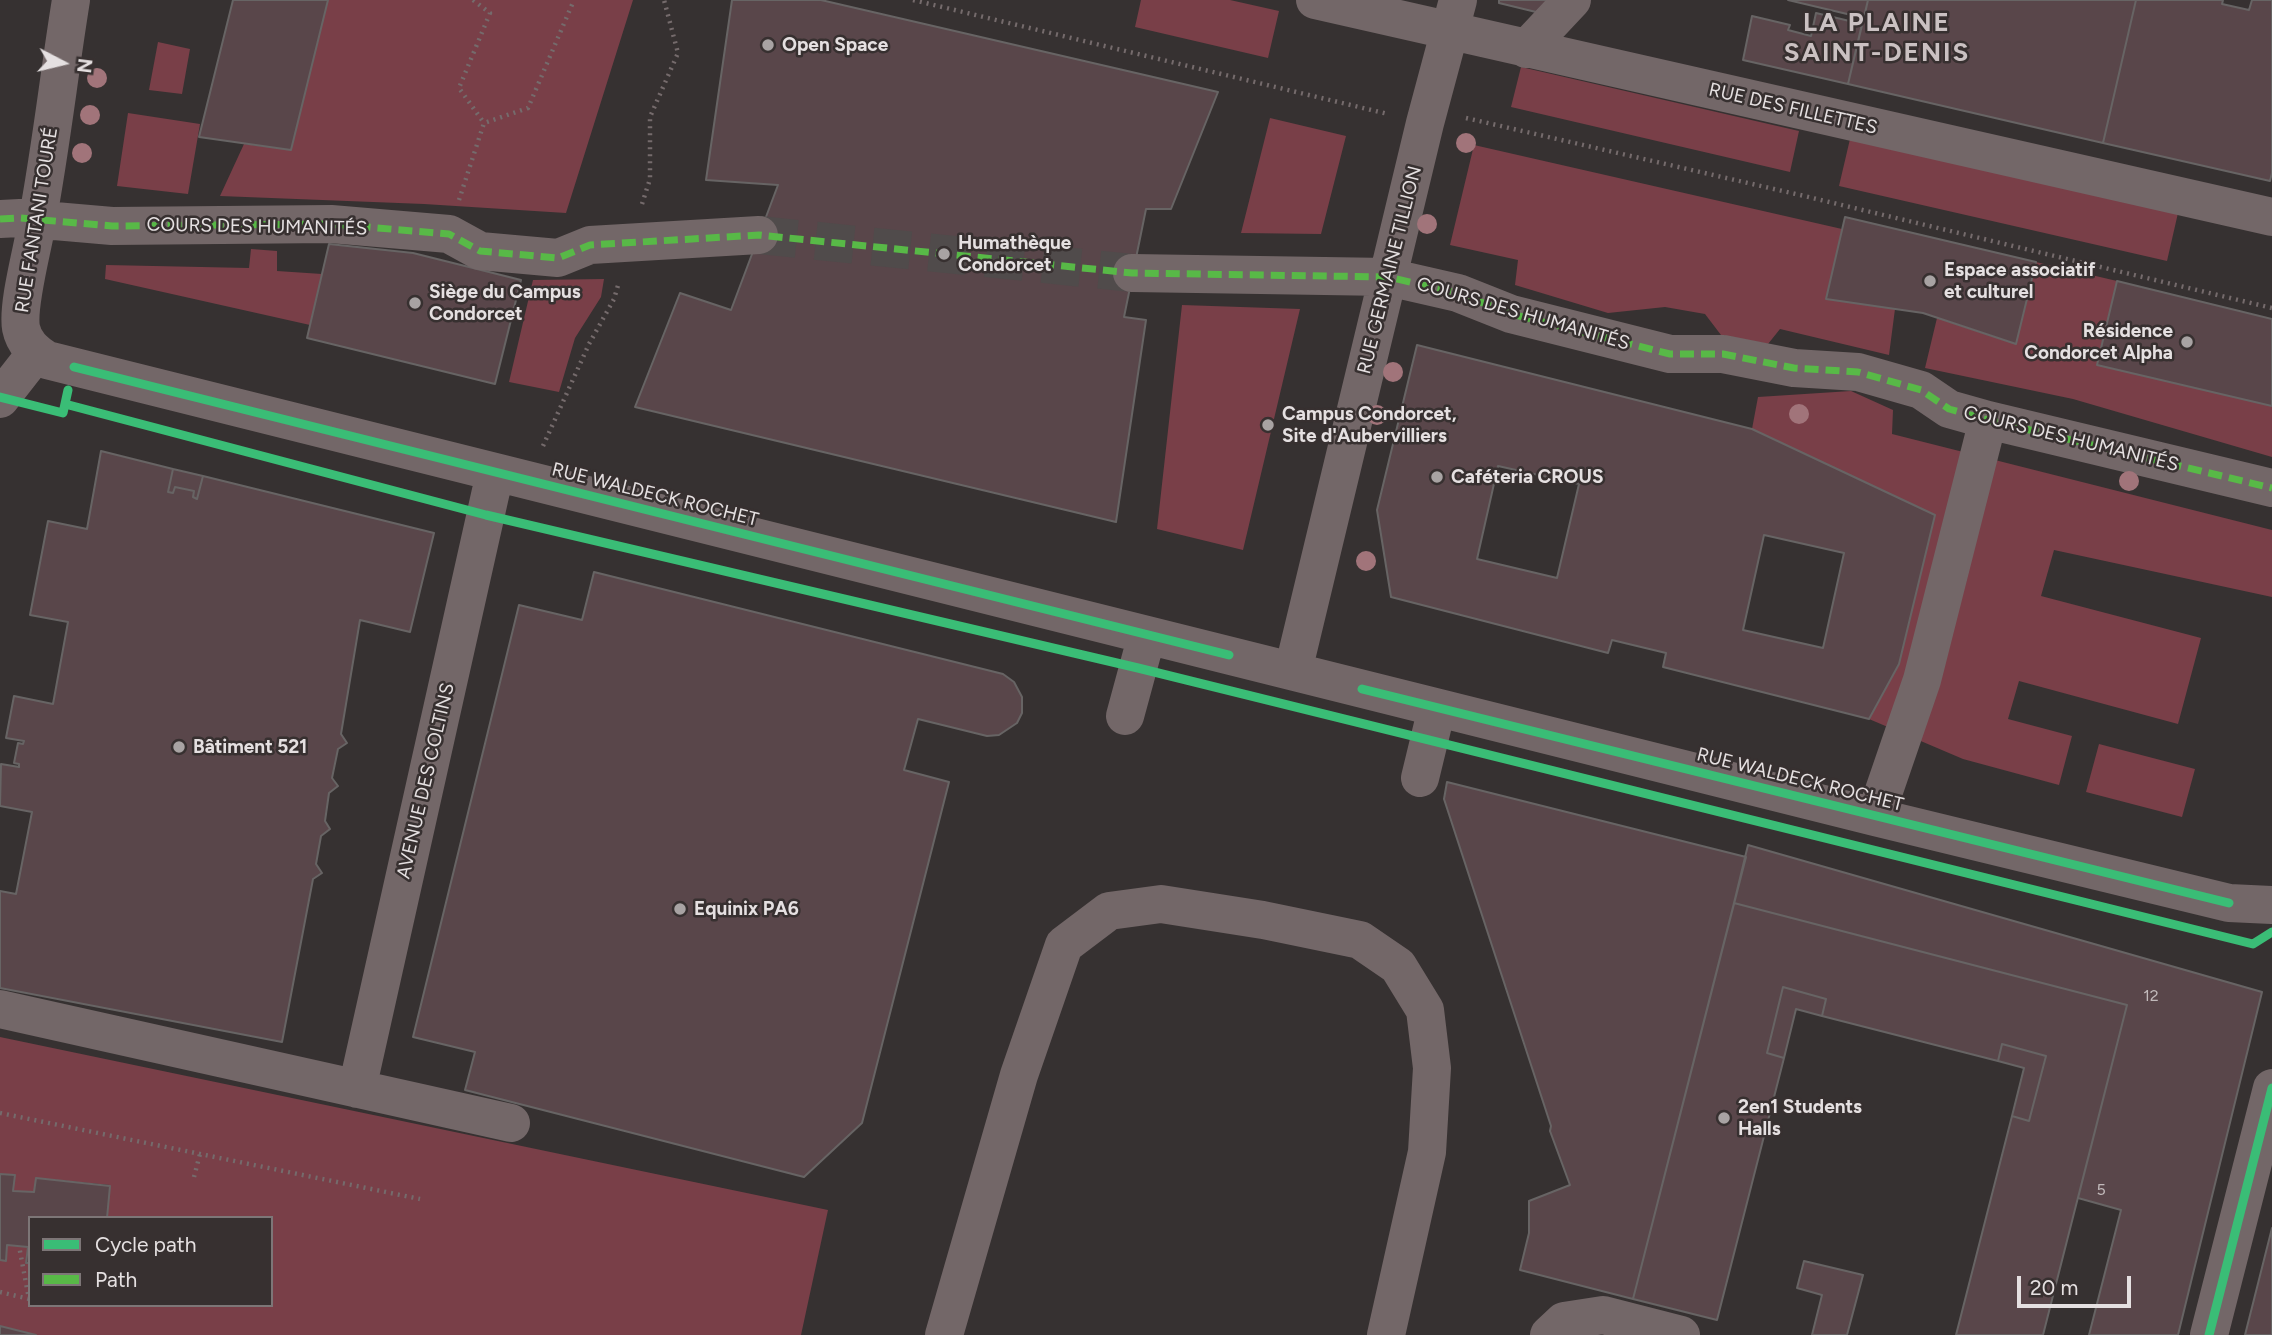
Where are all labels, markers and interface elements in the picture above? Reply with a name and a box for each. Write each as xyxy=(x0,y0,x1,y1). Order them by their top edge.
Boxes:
district label: LA PLAINE SAINT-DENIS xyxy=(1785,7,1969,68)
north arrow xyxy=(28,28,98,98)
place label: Open Space xyxy=(782,34,888,56)
marker: Open Space xyxy=(760,37,776,53)
text: N xyxy=(72,57,97,74)
street label: RUE DES FILLETTES xyxy=(1706,79,1880,139)
street label: RUE FANTANI TOURÉ xyxy=(11,126,63,314)
street label: RUE GERMAINE TILLION xyxy=(1353,164,1427,376)
street label: COURS DES HUMANITÉS xyxy=(146,214,368,240)
place label: Humathèque Condorcet xyxy=(958,232,1071,276)
marker: Humathèque Condorcet xyxy=(936,246,952,262)
place label: Espace associatif et culturel xyxy=(1944,259,2095,303)
street label: COURS DES HUMANITÉS xyxy=(1414,273,1632,355)
marker: Espace associatif et culturel xyxy=(1922,273,1938,289)
place label: Siège du Campus Condorcet xyxy=(429,281,581,325)
marker: Siège du Campus Condorcet xyxy=(407,295,423,311)
place label: Résidence Condorcet Alpha xyxy=(2024,320,2173,364)
marker: Résidence Condorcet Alpha xyxy=(2179,334,2195,350)
street label: COURS DES HUMANITÉS xyxy=(1961,401,2181,477)
place label: Campus Condorcet, Site d'Aubervilliers xyxy=(1282,403,1457,447)
marker: Campus Condorcet, Site d'Aubervilliers xyxy=(1260,417,1276,433)
street label: RUE WALDECK ROCHET xyxy=(549,458,761,532)
place label: Caféteria CROUS xyxy=(1451,466,1603,488)
marker: Caféteria CROUS xyxy=(1429,469,1445,485)
street label: AVENUE DES COLTINS xyxy=(392,681,460,881)
place label: Bâtiment 521 xyxy=(193,736,307,758)
marker: Bâtiment 521 xyxy=(171,739,187,755)
street label: RUE WALDECK ROCHET xyxy=(1694,743,1906,817)
place label: Equinix PA6 xyxy=(694,898,799,920)
marker: Equinix PA6 xyxy=(672,901,688,917)
house number: 12 xyxy=(2143,986,2159,1006)
place label: 2en1 Students Halls xyxy=(1738,1096,1862,1140)
marker: 2en1 Students Halls xyxy=(1716,1110,1732,1126)
house number: 5 xyxy=(2096,1180,2106,1200)
legend xyxy=(28,1216,273,1307)
text: Cycle path xyxy=(95,1232,196,1257)
scale bar xyxy=(2020,1262,2134,1306)
text: Path xyxy=(95,1267,137,1292)
text: 20 m xyxy=(2030,1275,2078,1300)

